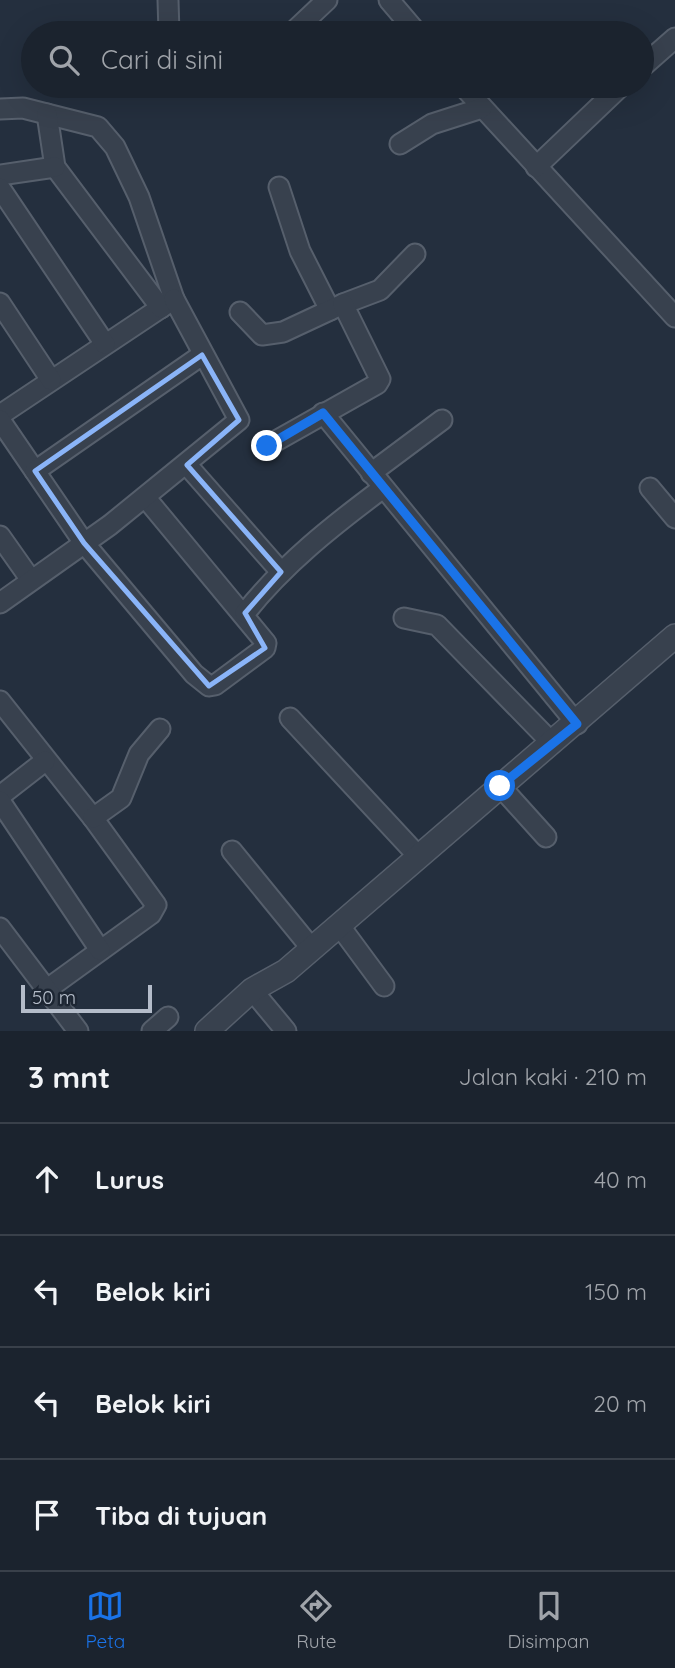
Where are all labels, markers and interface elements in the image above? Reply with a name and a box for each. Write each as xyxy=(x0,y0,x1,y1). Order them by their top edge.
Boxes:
search box xyxy=(21,21,654,98)
icon: search xyxy=(45,41,83,79)
text: Cari di sini xyxy=(101,43,223,76)
route end xyxy=(251,430,282,461)
route start xyxy=(484,770,515,801)
scale bar xyxy=(21,982,152,1014)
text: 50 m xyxy=(32,985,76,1009)
text: 3 mnt xyxy=(28,1058,110,1096)
text: Jalan kaki · 210 m xyxy=(458,1062,647,1091)
icon: ahead xyxy=(28,1160,66,1198)
text: Lurus xyxy=(95,1163,164,1196)
text: 40 m xyxy=(594,1165,647,1194)
icon: left xyxy=(28,1272,66,1310)
text: Belok kiri xyxy=(95,1275,211,1308)
text: 150 m xyxy=(585,1277,647,1306)
icon: left xyxy=(28,1384,66,1422)
text: Belok kiri xyxy=(95,1387,211,1420)
text: 20 m xyxy=(593,1389,647,1418)
icon: arrive xyxy=(28,1496,66,1534)
text: Tiba di tujuan xyxy=(95,1499,267,1532)
tab: Peta xyxy=(85,1587,125,1653)
tab: Rute xyxy=(296,1587,337,1653)
tab: Disimpan xyxy=(507,1587,590,1653)

